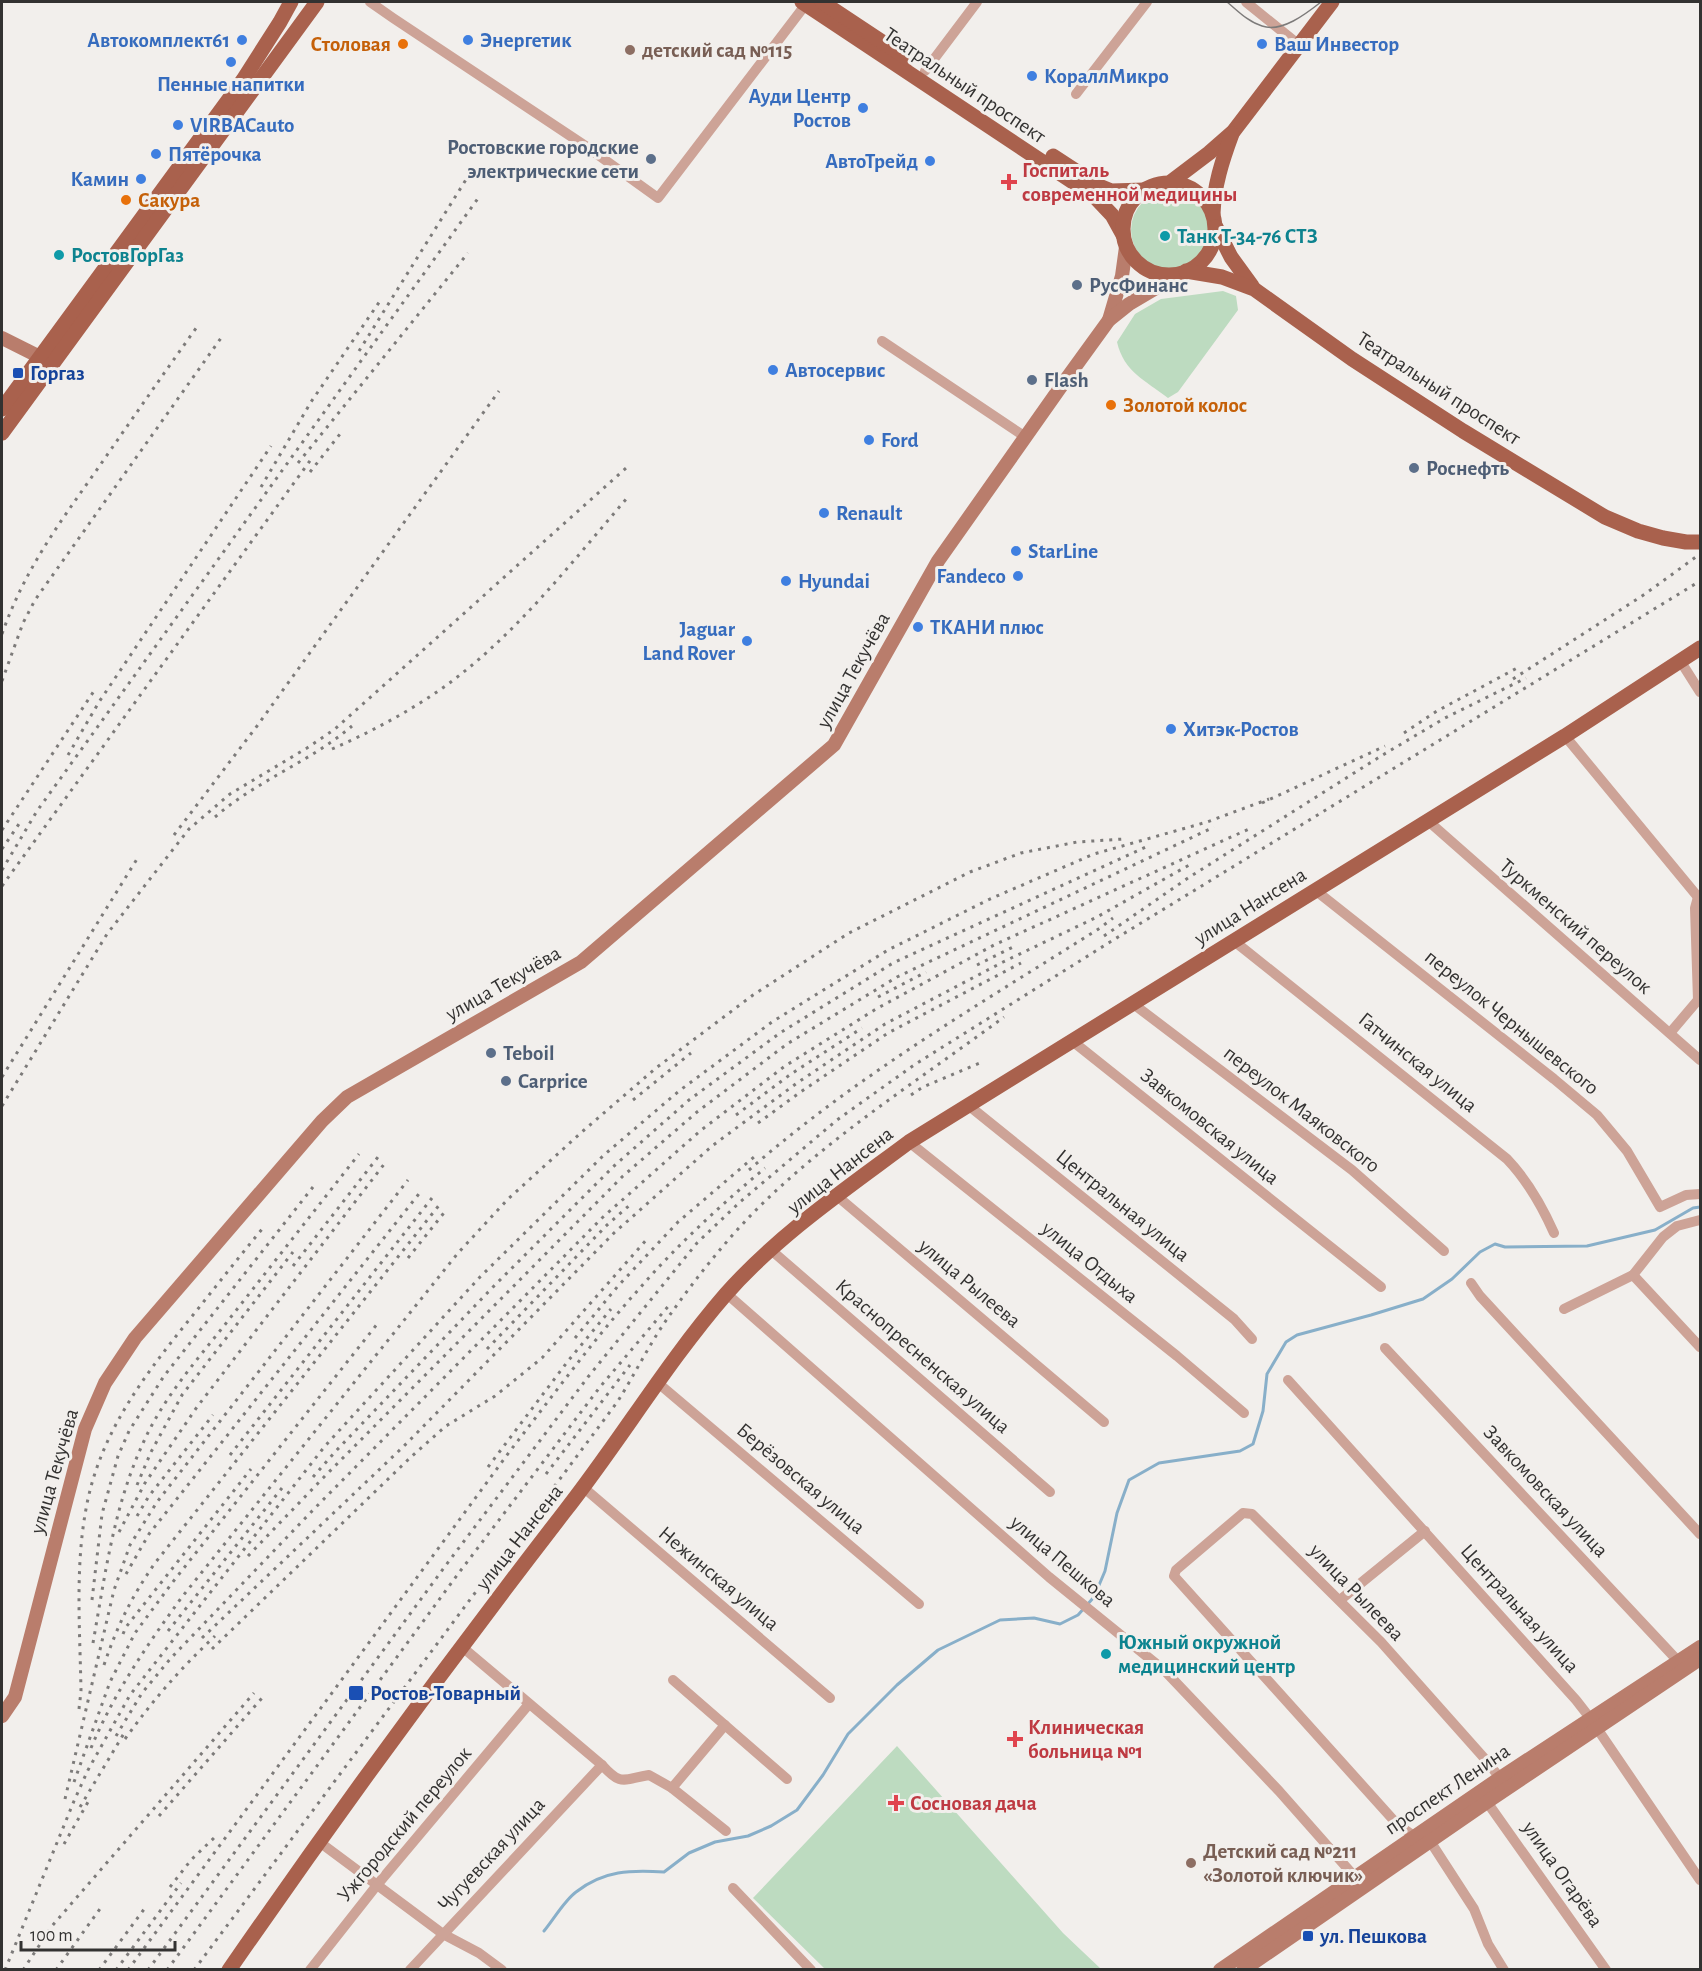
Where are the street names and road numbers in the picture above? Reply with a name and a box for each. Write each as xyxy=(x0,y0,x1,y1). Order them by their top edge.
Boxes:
street label: Театральный проспект xyxy=(880,24,1050,147)
street label: Театральный проспект xyxy=(1353,328,1524,449)
street label: улица Текучёва xyxy=(813,608,894,733)
street label: Туркменский переулок xyxy=(1496,855,1656,998)
street label: улица Нансена xyxy=(1190,864,1310,950)
street label: улица Текучёва xyxy=(441,942,565,1025)
street label: переулок Чернышевского xyxy=(1421,946,1603,1099)
street label: Гатчинская улица xyxy=(1354,1008,1481,1117)
street label: переулок Маяковского xyxy=(1220,1042,1384,1177)
street label: Завкомовская улица xyxy=(1136,1064,1283,1189)
street label: улица Нансена xyxy=(783,1123,897,1219)
street label: Центральная улица xyxy=(1052,1145,1194,1266)
street label: улица Отдыха xyxy=(1037,1217,1142,1307)
street label: улица Рылеева xyxy=(914,1234,1025,1332)
street label: Краснопресненская улица xyxy=(831,1275,1014,1438)
street label: улица Текучёва xyxy=(26,1406,82,1537)
street label: Берёзовская улица xyxy=(733,1419,869,1538)
street label: Завкомовская улица xyxy=(1479,1421,1612,1562)
street label: улица Нансена xyxy=(471,1480,567,1595)
street label: улица Пешкова xyxy=(1005,1511,1119,1611)
street label: Нежинская улица xyxy=(654,1522,783,1635)
street label: улица Рылеева xyxy=(1305,1539,1408,1645)
street label: Центральная улица xyxy=(1457,1540,1583,1677)
street label: проспект Ленина xyxy=(1381,1740,1514,1839)
street label: Ужгородский переулок xyxy=(334,1743,475,1906)
street label: Чугуевская улица xyxy=(434,1793,549,1915)
street label: улица Огарёва xyxy=(1518,1817,1607,1931)

